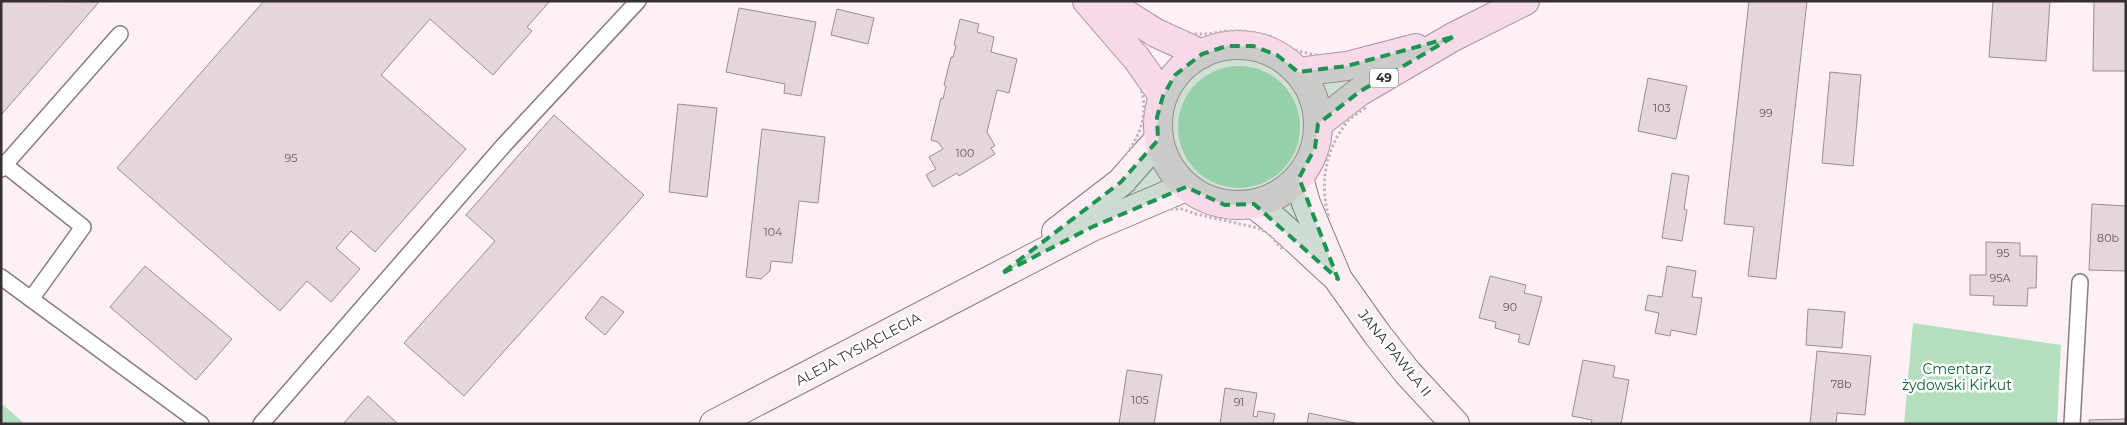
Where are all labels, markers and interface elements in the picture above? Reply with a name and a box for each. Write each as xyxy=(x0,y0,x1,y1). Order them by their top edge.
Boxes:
road number: 49 xyxy=(1370,68,1398,88)
house number: 103 xyxy=(1653,101,1671,115)
house number: 99 xyxy=(1759,106,1773,120)
house number: 100 xyxy=(956,146,974,160)
house number: 95 xyxy=(285,151,297,165)
house number: 104 xyxy=(764,225,783,239)
house number: 80b xyxy=(2097,231,2119,245)
house number: 95 xyxy=(1997,246,2009,260)
house number: 95A xyxy=(1990,271,2011,285)
house number: 90 xyxy=(1503,300,1517,314)
street label: JANA PAWŁA II xyxy=(1354,305,1436,400)
street label: ALEJA TYSIĄCLECIA xyxy=(792,308,925,390)
park label: Cmentarz żydowski Kirkut xyxy=(1902,360,2012,394)
house number: 78b xyxy=(1831,377,1851,391)
house number: 105 xyxy=(1131,393,1149,407)
house number: 91 xyxy=(1234,395,1244,409)

